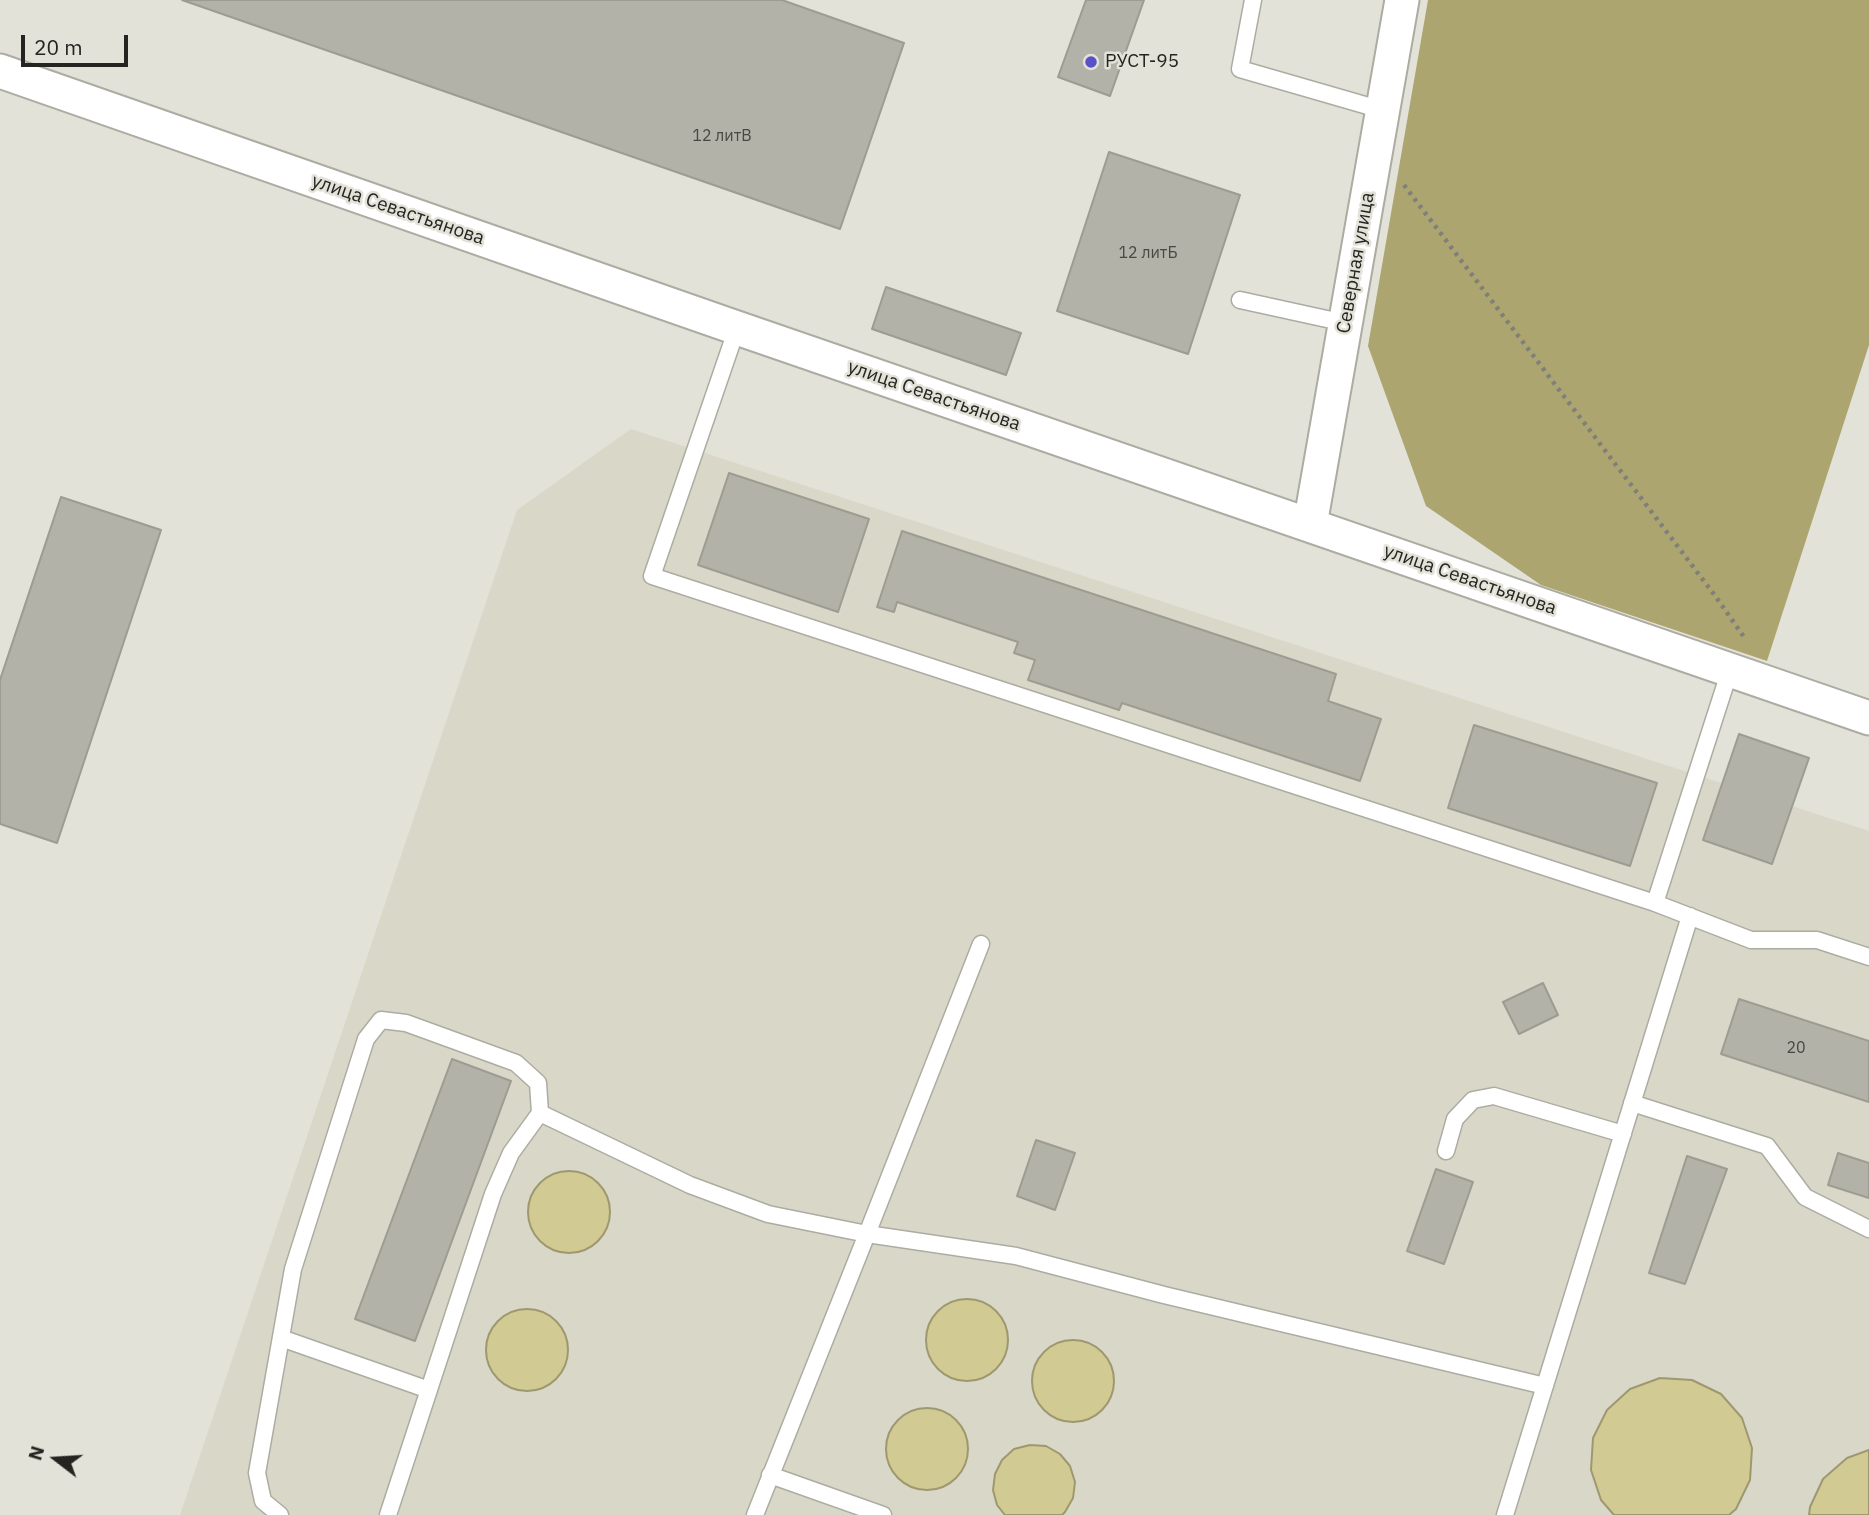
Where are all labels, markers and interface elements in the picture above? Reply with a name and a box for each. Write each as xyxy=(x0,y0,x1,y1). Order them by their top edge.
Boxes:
scale bar xyxy=(24,21,131,65)
text: 20 m xyxy=(34,33,83,61)
place label: РУСТ-95 xyxy=(1105,51,1179,73)
marker: РУСТ-95 xyxy=(1083,54,1099,70)
house number: 12 литВ xyxy=(692,126,752,146)
street label: улица Севастьянова xyxy=(309,170,487,250)
street label: Северная улица xyxy=(1332,191,1380,335)
house number: 12 литБ xyxy=(1118,243,1178,263)
street label: улица Севастьянова xyxy=(845,356,1023,436)
street label: улица Севастьянова xyxy=(1381,540,1559,620)
house number: 20 xyxy=(1786,1038,1806,1058)
north arrow xyxy=(21,1424,91,1494)
text: N xyxy=(22,1443,49,1463)

